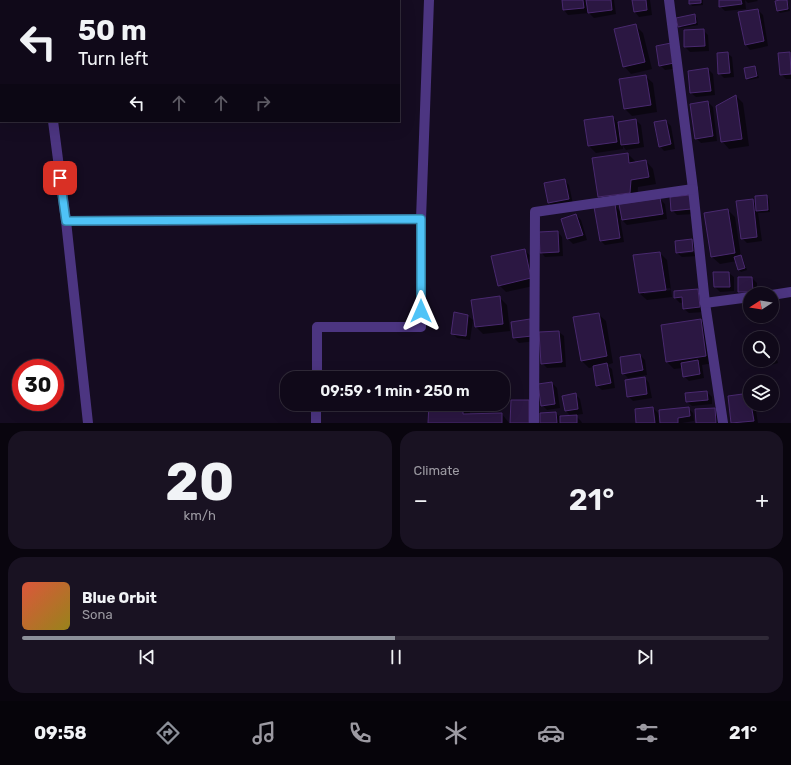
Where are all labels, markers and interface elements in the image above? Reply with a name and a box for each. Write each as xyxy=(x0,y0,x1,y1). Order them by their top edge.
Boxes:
text: 50 m xyxy=(78,14,147,47)
icon: left xyxy=(12,16,64,68)
text: Turn left xyxy=(78,48,148,70)
icon: left xyxy=(126,92,148,114)
icon: ahead xyxy=(168,92,190,114)
icon: ahead xyxy=(210,92,232,114)
icon: right xyxy=(252,92,274,114)
pin xyxy=(43,161,77,195)
icon: arrive xyxy=(49,167,71,189)
north arrow xyxy=(743,287,779,323)
map controls xyxy=(743,287,779,411)
position arrow xyxy=(400,290,442,332)
button: search xyxy=(743,331,779,367)
speed limit sign: 30 xyxy=(12,359,64,411)
button: layers xyxy=(743,375,779,411)
text: 09:59 · 1 min · 250 m xyxy=(320,382,470,400)
text: 20 xyxy=(165,451,234,513)
text: Climate xyxy=(414,463,460,478)
text: 21° xyxy=(569,482,614,518)
text: − xyxy=(414,487,428,514)
text: + xyxy=(755,487,769,514)
text: km/h xyxy=(184,508,216,523)
text: Blue Orbit xyxy=(82,589,157,607)
text: Sona xyxy=(82,607,113,622)
icon: previous xyxy=(136,646,158,668)
icon: pause xyxy=(385,646,407,668)
icon: next xyxy=(634,646,656,668)
icon: directions xyxy=(154,719,182,747)
icon: music xyxy=(250,719,278,747)
icon: phone xyxy=(346,719,374,747)
icon: climate xyxy=(442,719,470,747)
icon: car xyxy=(537,719,565,747)
icon: filters xyxy=(633,719,661,747)
text: 09:58 xyxy=(34,722,87,744)
text: 21° xyxy=(729,722,757,744)

